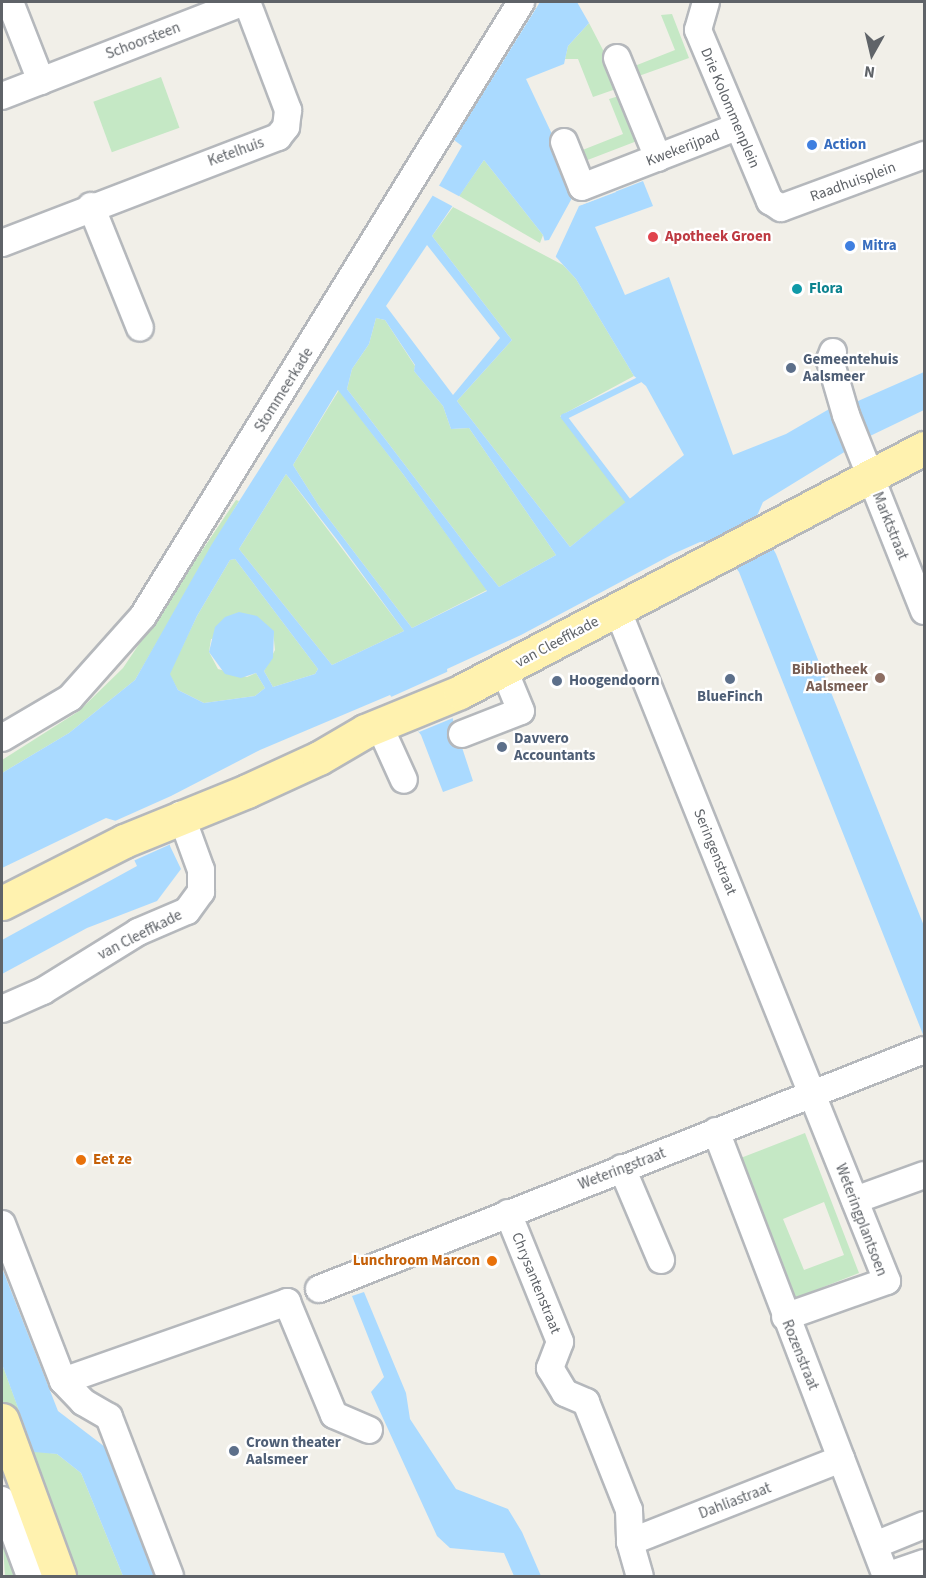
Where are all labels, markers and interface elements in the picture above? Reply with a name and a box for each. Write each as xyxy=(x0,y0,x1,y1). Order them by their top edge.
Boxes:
street label: Schoorsteen xyxy=(103,19,183,63)
north arrow xyxy=(842,24,902,84)
street label: Drie Kolommenplein xyxy=(696,45,764,171)
text: N xyxy=(863,60,876,83)
street label: Kwekerijpad xyxy=(643,126,723,170)
street label: Ketelhuis xyxy=(206,134,266,170)
place label: Action xyxy=(824,136,866,154)
marker: Action xyxy=(805,138,819,152)
street label: Raadhuisplein xyxy=(808,158,898,206)
place label: Apotheek Groen xyxy=(665,228,771,246)
marker: Apotheek Groen xyxy=(646,230,660,244)
place label: Mitra xyxy=(862,237,897,255)
marker: Mitra xyxy=(843,239,857,253)
place label: Flora xyxy=(809,280,843,298)
marker: Flora xyxy=(790,282,804,296)
street label: Stommeerkade xyxy=(251,344,317,436)
place label: Gemeentehuis Aalsmeer xyxy=(803,350,898,385)
marker: Gemeentehuis Aalsmeer xyxy=(784,361,798,375)
street label: Marktstraat xyxy=(868,489,912,563)
street label: van Cleeffkade xyxy=(512,612,602,672)
place label: Bibliotheek Aalsmeer xyxy=(792,660,868,695)
marker: Bibliotheek Aalsmeer xyxy=(873,671,887,685)
place label: Hoogendoorn xyxy=(569,672,660,690)
marker: BlueFinch xyxy=(723,672,737,686)
marker: Hoogendoorn xyxy=(550,674,564,688)
place label: BlueFinch xyxy=(697,688,763,706)
place label: Davvero Accountants xyxy=(514,729,595,764)
marker: Davvero Accountants xyxy=(495,740,509,754)
street label: Seringenstraat xyxy=(690,806,740,898)
street label: van Cleeffkade xyxy=(95,906,185,964)
street label: Weteringstraat xyxy=(576,1144,668,1194)
place label: Eet ze xyxy=(93,1151,132,1169)
marker: Eet ze xyxy=(74,1153,88,1167)
street label: Weteringplantsoen xyxy=(831,1161,891,1279)
street label: Chrysantenstraat xyxy=(507,1230,565,1336)
place label: Lunchroom Marcon xyxy=(353,1252,480,1270)
marker: Lunchroom Marcon xyxy=(485,1254,499,1268)
street label: Rozenstraat xyxy=(778,1317,822,1393)
place label: Crown theater Aalsmeer xyxy=(246,1433,341,1468)
marker: Crown theater Aalsmeer xyxy=(227,1444,241,1458)
street label: Dahliastraat xyxy=(696,1479,774,1523)

